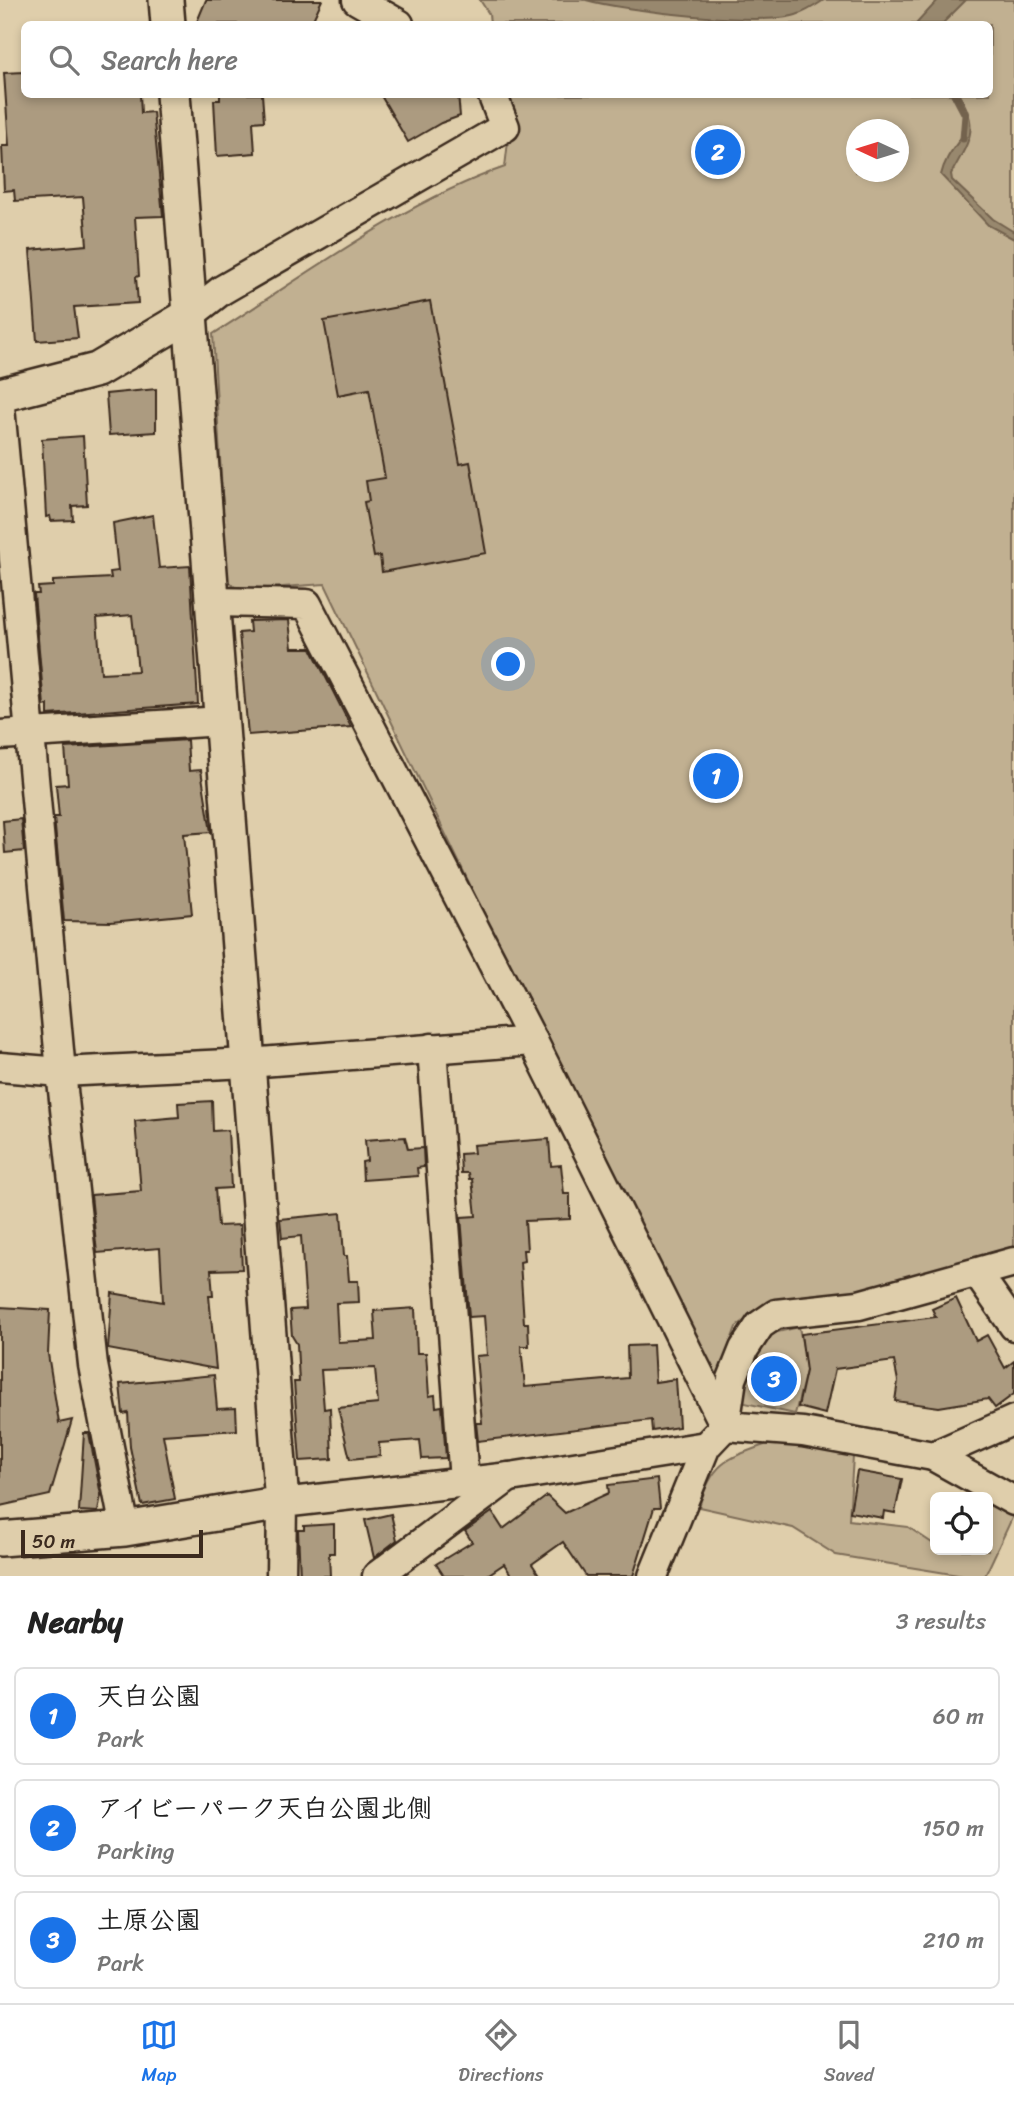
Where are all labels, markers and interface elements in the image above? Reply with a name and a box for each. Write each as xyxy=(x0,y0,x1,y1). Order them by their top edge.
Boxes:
search box xyxy=(21,21,993,98)
text: Search here xyxy=(101,37,238,83)
icon: search xyxy=(45,41,83,79)
north arrow xyxy=(846,119,909,182)
pin: 2 xyxy=(695,126,741,178)
your location xyxy=(491,647,525,681)
pin: 1 xyxy=(693,750,739,802)
pin: 3 xyxy=(751,1353,797,1405)
map controls xyxy=(930,1492,993,1555)
button: locate xyxy=(930,1492,993,1555)
text: 50 m xyxy=(32,1525,75,1558)
scale bar xyxy=(21,1527,203,1559)
text: Nearby xyxy=(28,1595,123,1649)
text: 3 results xyxy=(896,1601,986,1642)
text: 天白公園 xyxy=(97,1673,201,1719)
text: 1 xyxy=(48,1696,58,1737)
text: 60 m xyxy=(933,1696,984,1737)
text: Park xyxy=(97,1719,144,1760)
text: アイビーパーク天白公園北側 xyxy=(97,1785,432,1831)
text: 2 xyxy=(46,1808,60,1849)
text: 150 m xyxy=(922,1808,984,1849)
text: Parking xyxy=(97,1831,175,1872)
text: 土原公園 xyxy=(97,1897,201,1943)
text: 3 xyxy=(47,1920,59,1961)
text: 210 m xyxy=(923,1920,984,1961)
text: Park xyxy=(97,1943,144,1984)
tab: Map xyxy=(140,2016,178,2091)
tab: Directions xyxy=(458,2016,544,2091)
tab: Saved xyxy=(824,2016,874,2091)

